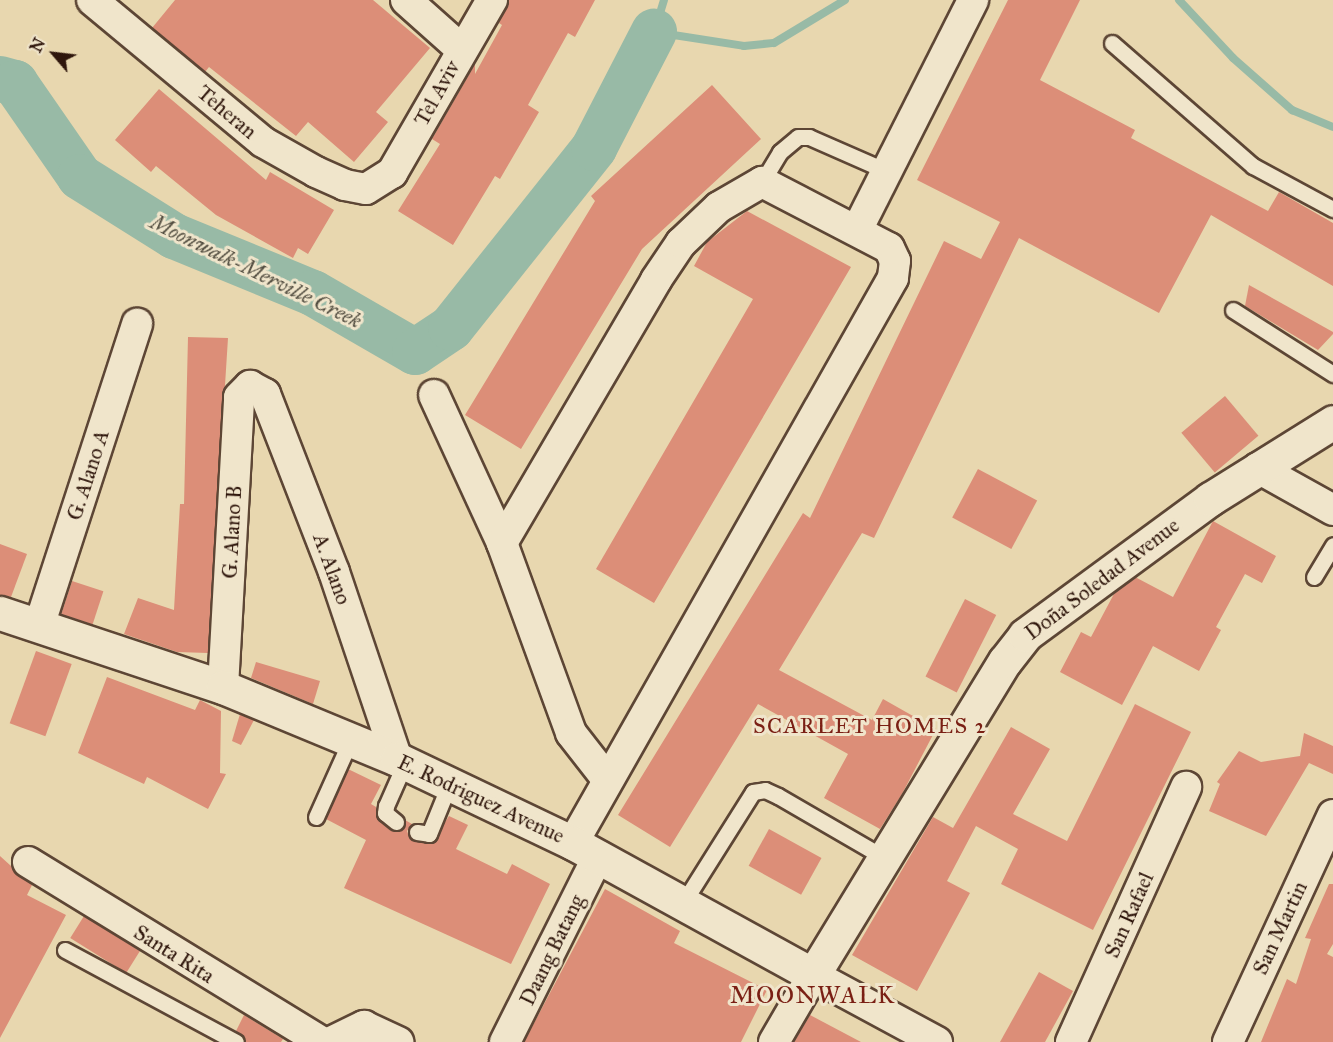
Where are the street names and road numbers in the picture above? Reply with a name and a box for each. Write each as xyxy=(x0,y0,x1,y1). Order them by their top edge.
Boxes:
street label: Tel Aviv xyxy=(409,56,465,130)
street label: Teheran xyxy=(192,80,262,144)
street label: G. Alano A xyxy=(62,427,114,523)
street label: G. Alano B xyxy=(217,485,247,579)
street label: Doña Soledad Avenue xyxy=(1020,513,1184,645)
street label: A. Alano xyxy=(308,530,356,608)
street label: E. Rodriguez Avenue xyxy=(394,749,568,849)
street label: San Rafael xyxy=(1099,868,1159,962)
street label: San Martin xyxy=(1247,877,1313,979)
street label: Daang Batang xyxy=(514,890,590,1010)
street label: Santa Rita xyxy=(129,920,219,988)

